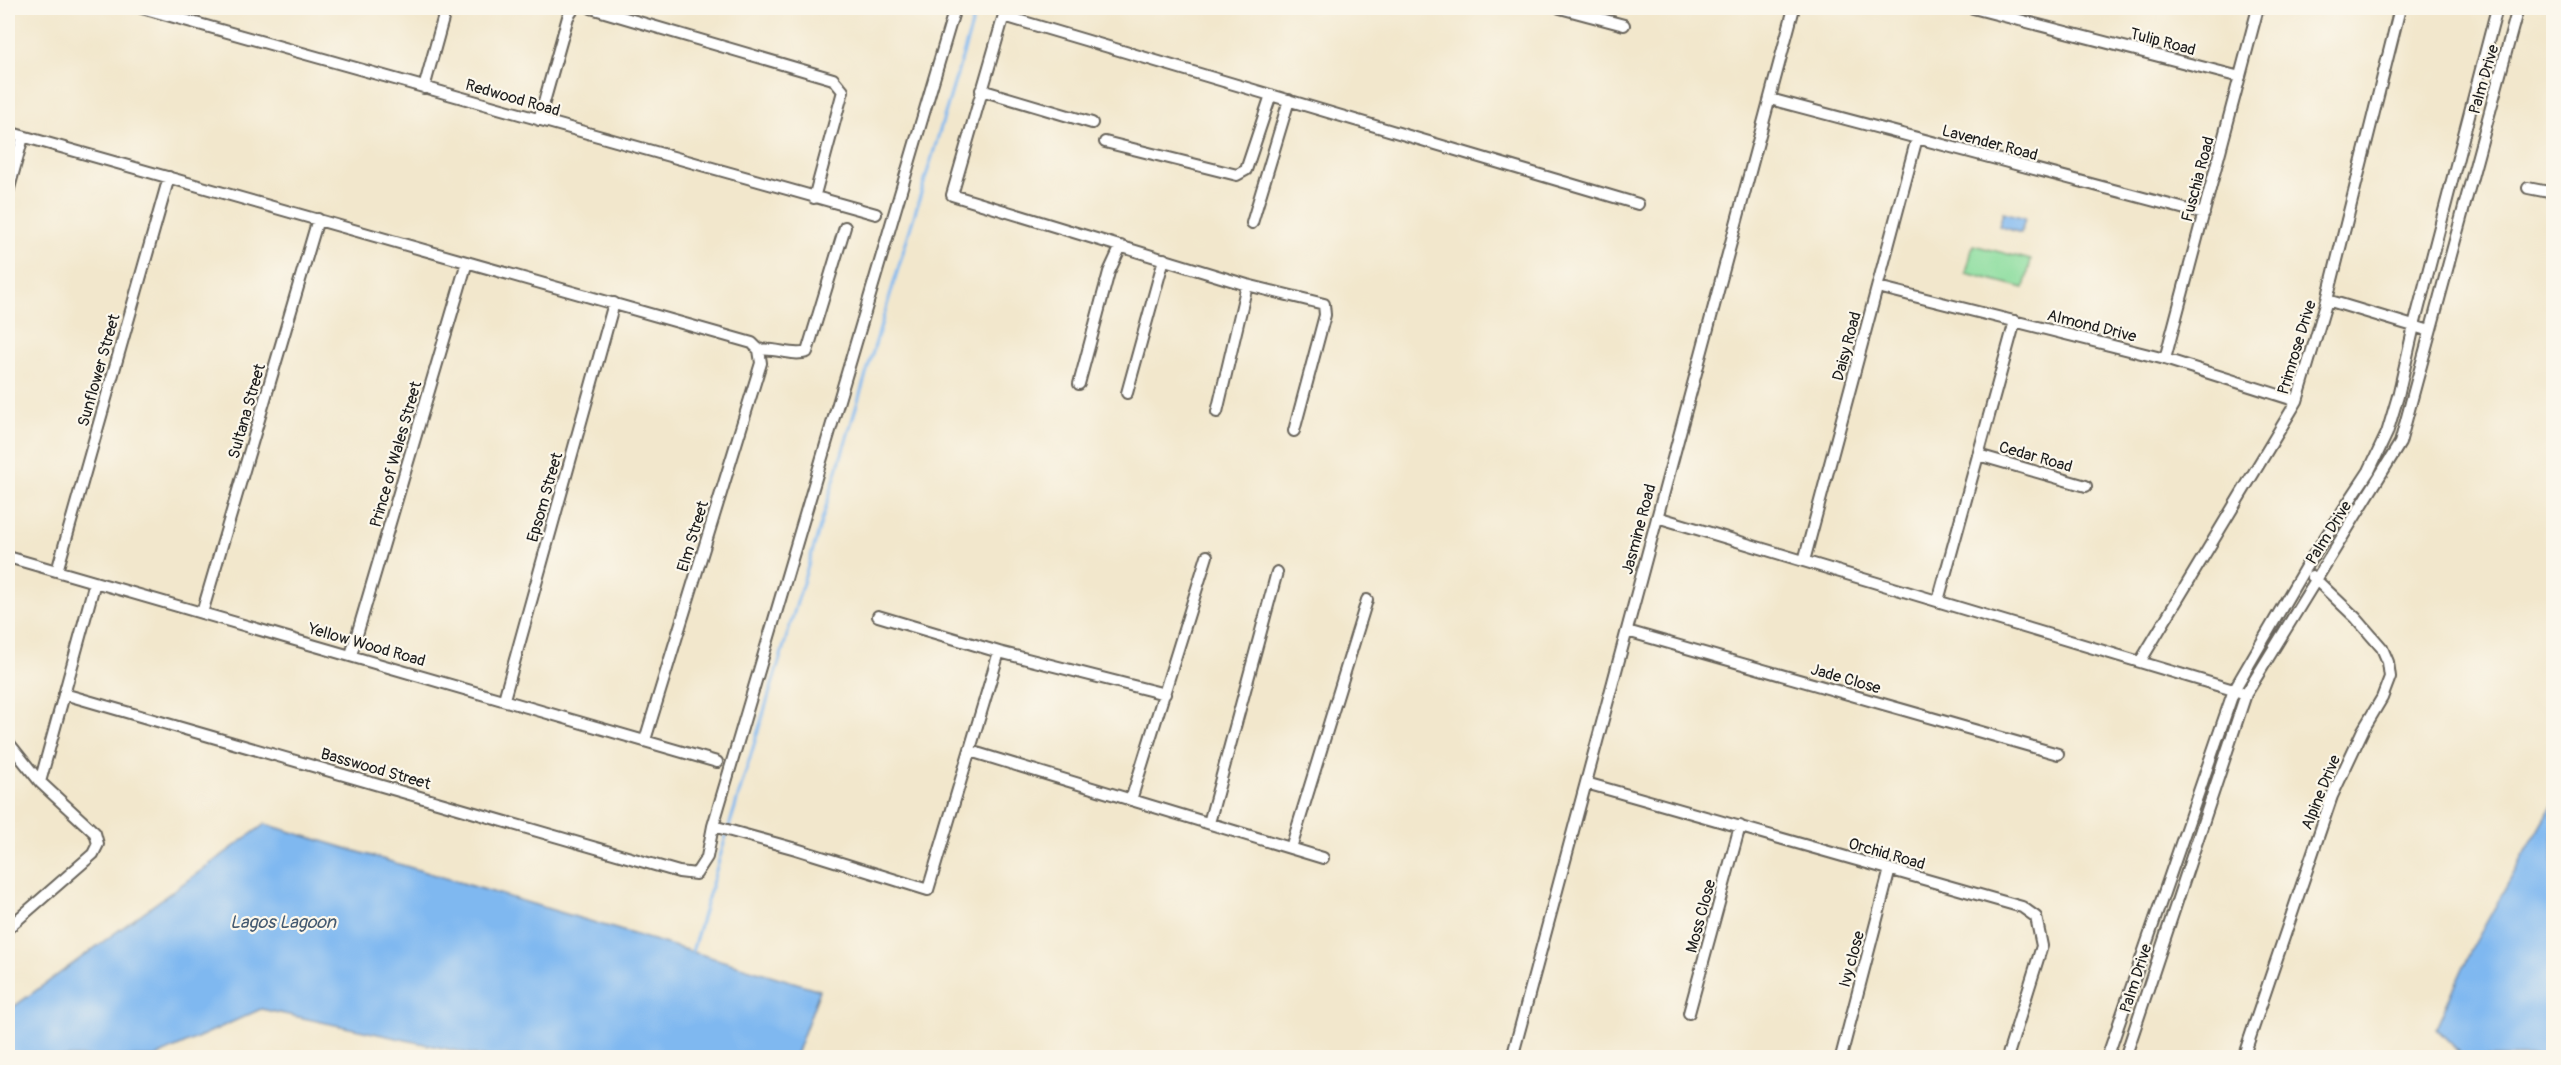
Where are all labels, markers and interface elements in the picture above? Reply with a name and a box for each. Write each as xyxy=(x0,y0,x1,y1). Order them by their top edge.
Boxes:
street label: Tulip Road xyxy=(2128,24,2198,60)
street label: Palm Drive xyxy=(2465,42,2503,116)
street label: Redwood Road xyxy=(463,75,562,121)
street label: Lavender Road xyxy=(1940,121,2040,165)
street label: Fuschia Road xyxy=(2177,134,2219,224)
street label: Primrose Drive xyxy=(2273,298,2321,397)
street label: Almond Drive xyxy=(2045,305,2139,347)
street label: Daisy Road xyxy=(1828,309,1866,383)
street label: Sunflower Street xyxy=(73,311,125,429)
street label: Sultana Street xyxy=(224,361,270,461)
street label: Prince of Wales Street xyxy=(366,378,427,530)
street label: Cedar Road xyxy=(1997,437,2075,477)
street label: Epsom Street xyxy=(523,450,567,544)
street label: Jasmine Road xyxy=(1617,482,1661,577)
street label: Palm Drive xyxy=(2301,497,2356,568)
street label: Elm Street xyxy=(673,498,713,574)
street label: Yellow Wood Road xyxy=(305,618,428,671)
street label: Jade Close xyxy=(1808,659,1883,698)
street label: Basswood Street xyxy=(318,744,434,794)
street label: Alpine Drive xyxy=(2297,752,2345,833)
street label: Orchid Road xyxy=(1846,833,1927,874)
street label: Moss Close xyxy=(1682,877,1720,955)
water label: Lagos Lagoon xyxy=(230,911,337,934)
street label: Ivy close xyxy=(1835,929,1869,990)
street label: Palm Drive xyxy=(2115,941,2157,1015)

